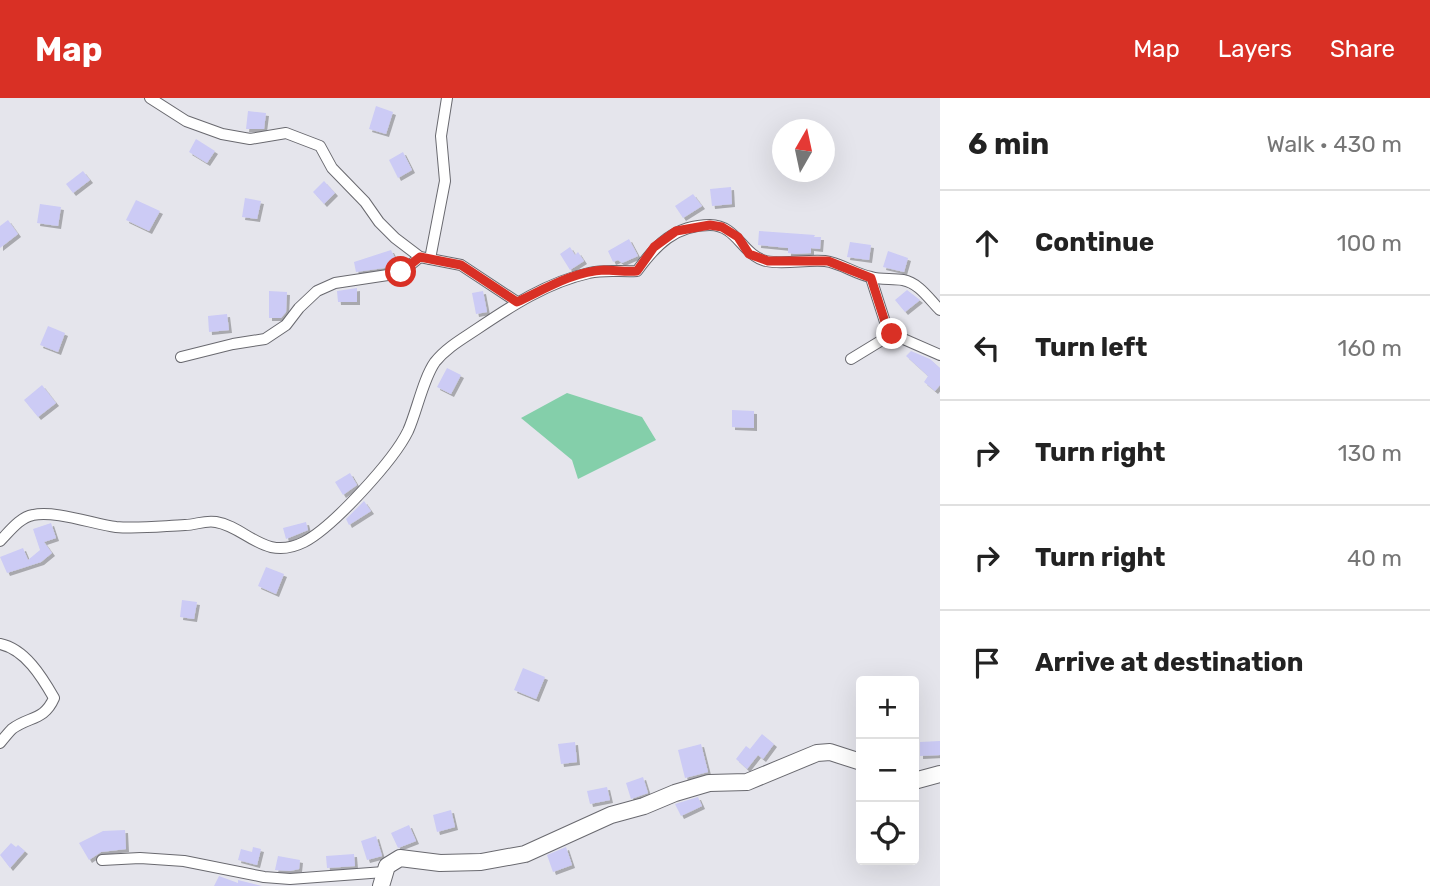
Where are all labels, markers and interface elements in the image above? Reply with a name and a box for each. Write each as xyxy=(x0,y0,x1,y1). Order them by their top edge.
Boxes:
text: Map xyxy=(35,30,103,69)
text: Map xyxy=(1133,35,1180,63)
text: Layers xyxy=(1218,35,1292,63)
text: Share xyxy=(1330,35,1395,63)
north arrow xyxy=(772,119,835,182)
text: 6 min xyxy=(968,126,1049,162)
text: Walk · 430 m xyxy=(1267,130,1402,158)
icon: ahead xyxy=(968,224,1006,262)
text: Continue xyxy=(1035,227,1154,258)
text: 100 m xyxy=(1337,229,1402,257)
route start xyxy=(385,256,416,287)
route end xyxy=(876,318,907,349)
icon: left xyxy=(968,329,1006,367)
text: Turn left xyxy=(1035,332,1147,363)
text: 160 m xyxy=(1338,334,1402,362)
icon: right xyxy=(968,434,1006,472)
text: Turn right xyxy=(1035,437,1165,468)
text: 130 m xyxy=(1338,439,1402,467)
icon: right xyxy=(968,539,1006,577)
text: Turn right xyxy=(1035,542,1165,573)
text: 40 m xyxy=(1347,544,1402,572)
icon: arrive xyxy=(968,644,1006,682)
text: Arrive at destination xyxy=(1035,647,1303,678)
map controls xyxy=(856,676,919,865)
button: + xyxy=(856,676,919,739)
button: − xyxy=(856,739,919,802)
button: locate xyxy=(856,802,919,865)

